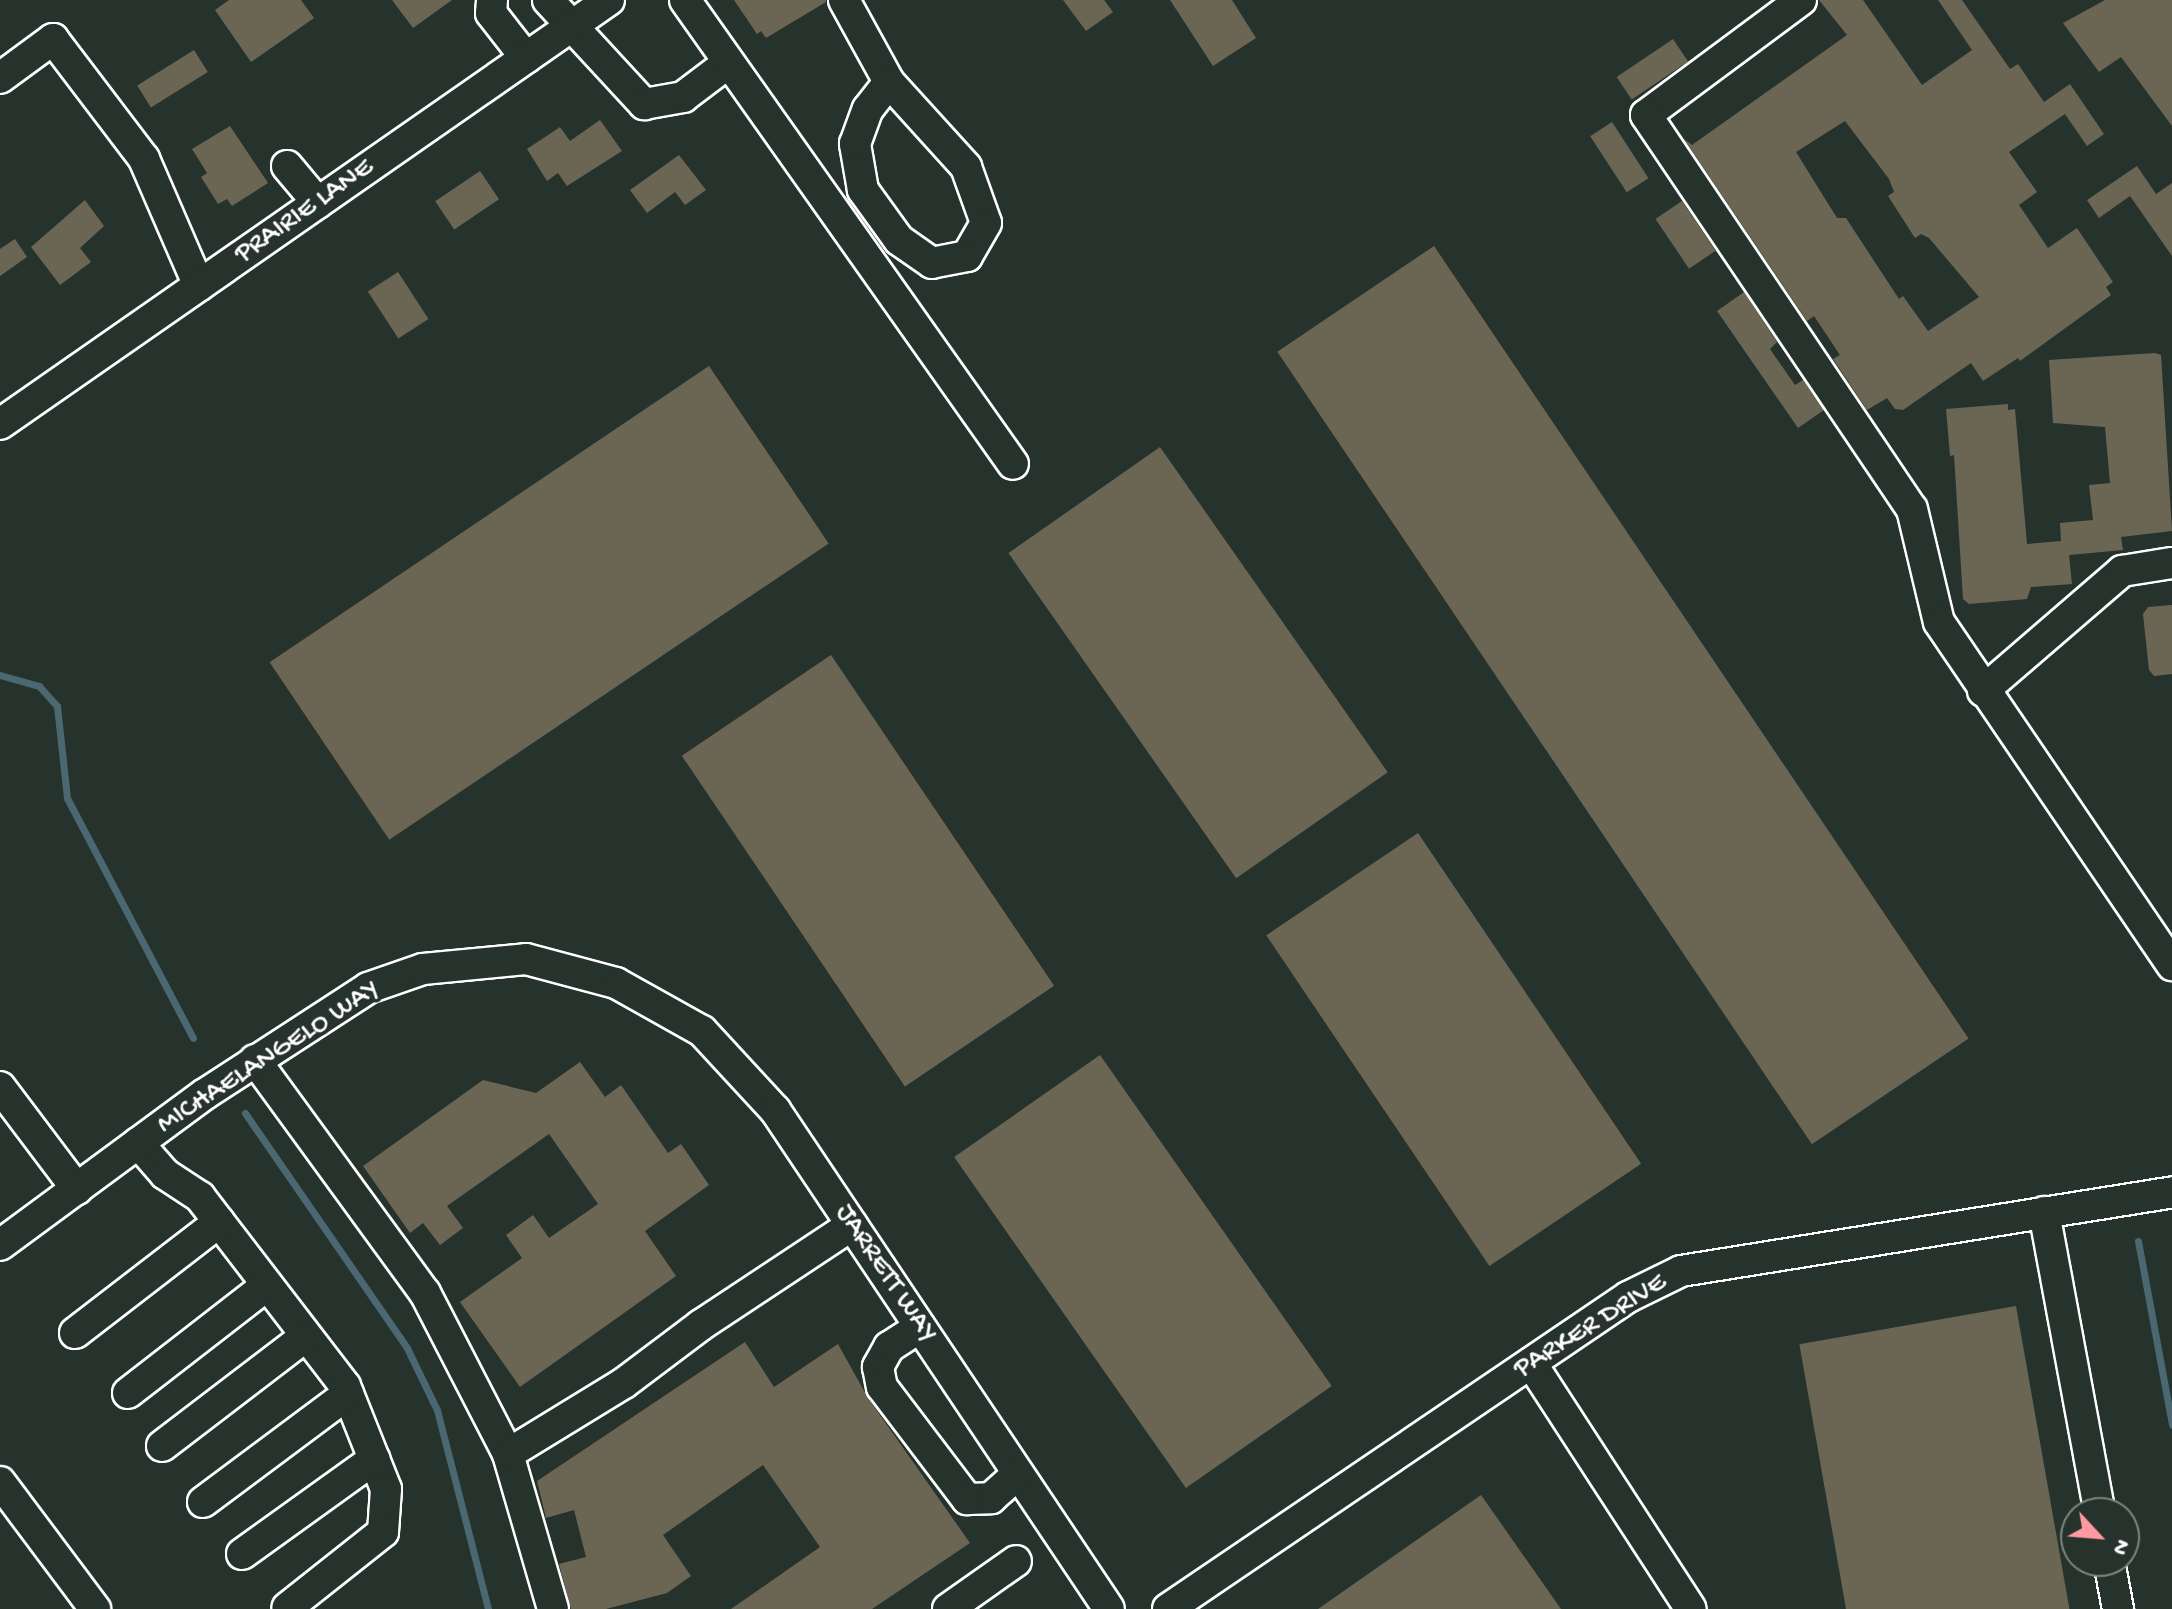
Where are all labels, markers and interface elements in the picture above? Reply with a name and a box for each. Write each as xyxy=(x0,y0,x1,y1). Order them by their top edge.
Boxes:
street label: PRAIRIE LANE xyxy=(229,152,381,272)
street label: MICHAELANGELO WAY xyxy=(151,974,387,1142)
street label: JARRETT WAY xyxy=(826,1198,944,1350)
street label: PARKER DRIVE xyxy=(1509,1267,1673,1387)
north arrow xyxy=(2060,1497,2140,1577)
text: N xyxy=(2105,1534,2135,1559)

